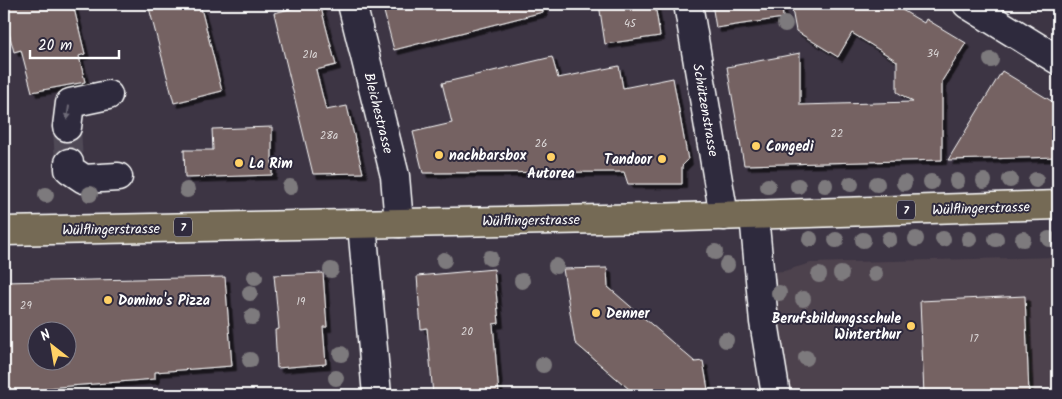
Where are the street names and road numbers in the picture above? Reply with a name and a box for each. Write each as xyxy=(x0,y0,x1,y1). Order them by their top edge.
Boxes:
street label: Schützenstrasse xyxy=(686,62,724,159)
street label: Bleichestrasse xyxy=(357,70,399,157)
street label: Wülflingerstrasse xyxy=(932,196,1031,222)
road number: 7 xyxy=(897,200,915,220)
street label: Wülflingerstrasse xyxy=(482,209,581,233)
street label: Wülflingerstrasse xyxy=(62,218,161,242)
road number: 7 xyxy=(174,218,192,236)

